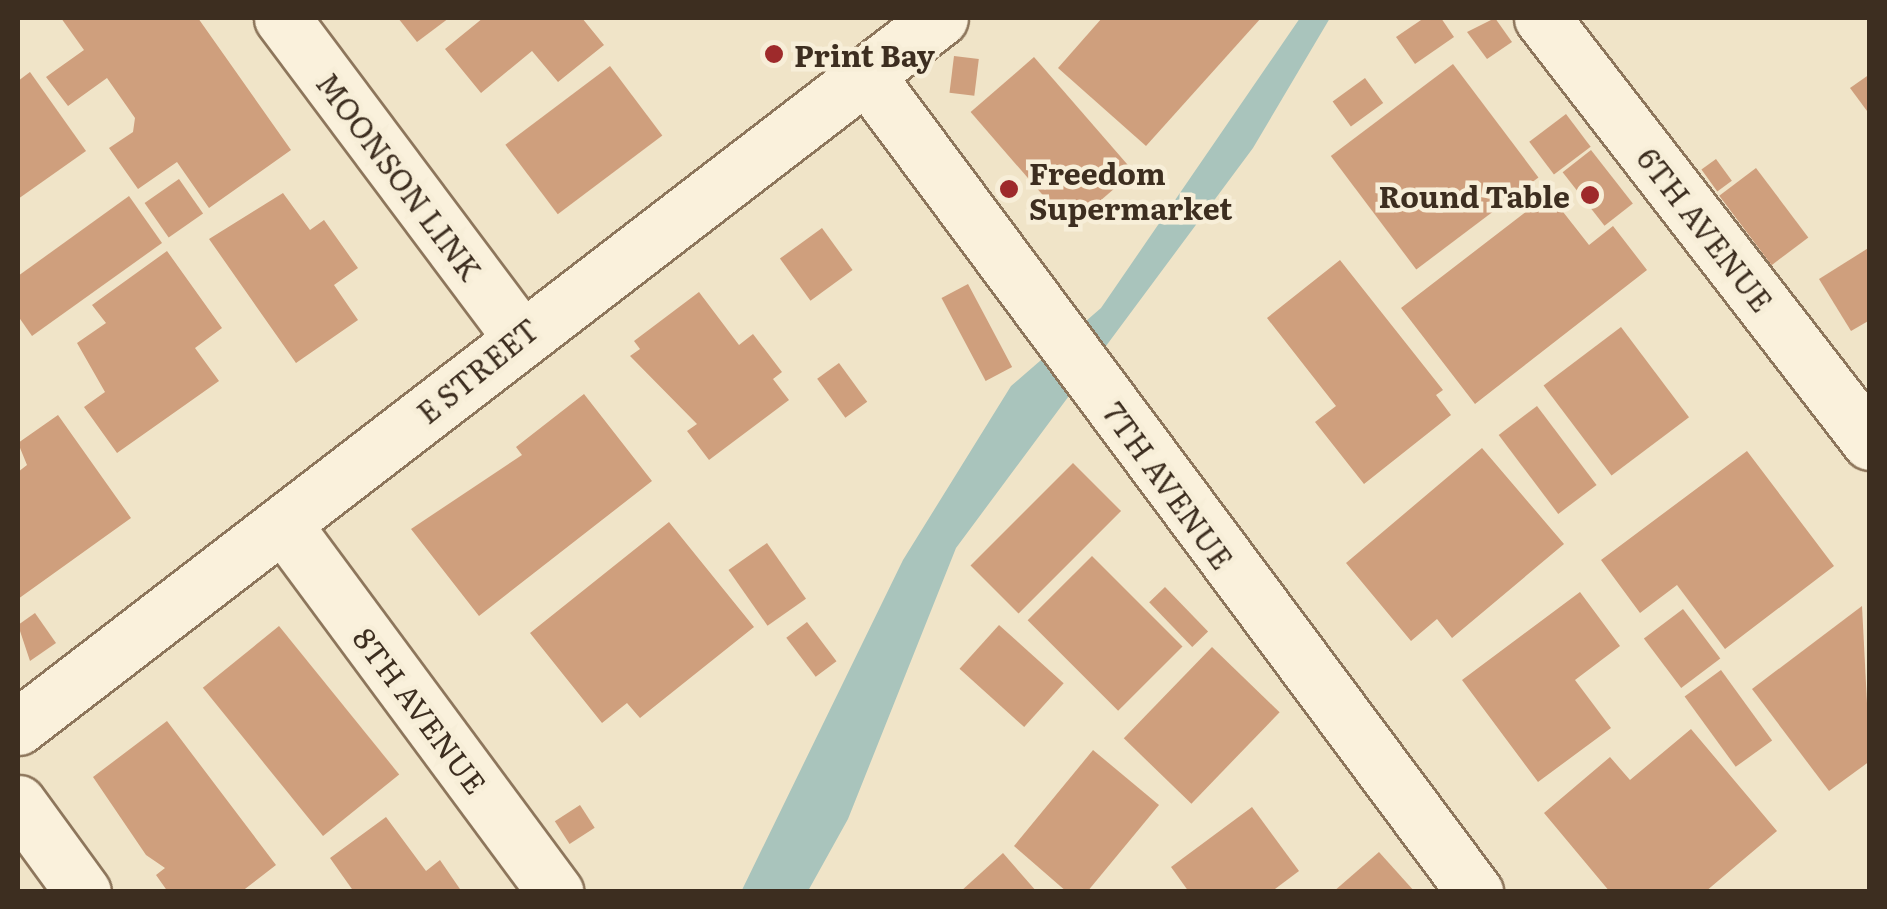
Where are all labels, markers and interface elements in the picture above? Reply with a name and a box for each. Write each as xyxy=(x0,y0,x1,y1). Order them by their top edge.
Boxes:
place label: Print Bay xyxy=(794,36,935,72)
marker: Print Bay xyxy=(763,43,785,65)
street label: MOONSON LINK xyxy=(310,65,490,287)
street label: 6TH AVENUE xyxy=(1631,140,1781,318)
place label: Freedom Supermarket xyxy=(1029,154,1232,224)
place label: Round Table xyxy=(1379,177,1570,213)
marker: Freedom Supermarket xyxy=(998,178,1020,200)
marker: Round Table xyxy=(1579,184,1601,206)
street label: E STREET xyxy=(409,310,545,430)
street label: 7TH AVENUE xyxy=(1097,395,1241,575)
street label: 8TH AVENUE xyxy=(347,620,495,800)

